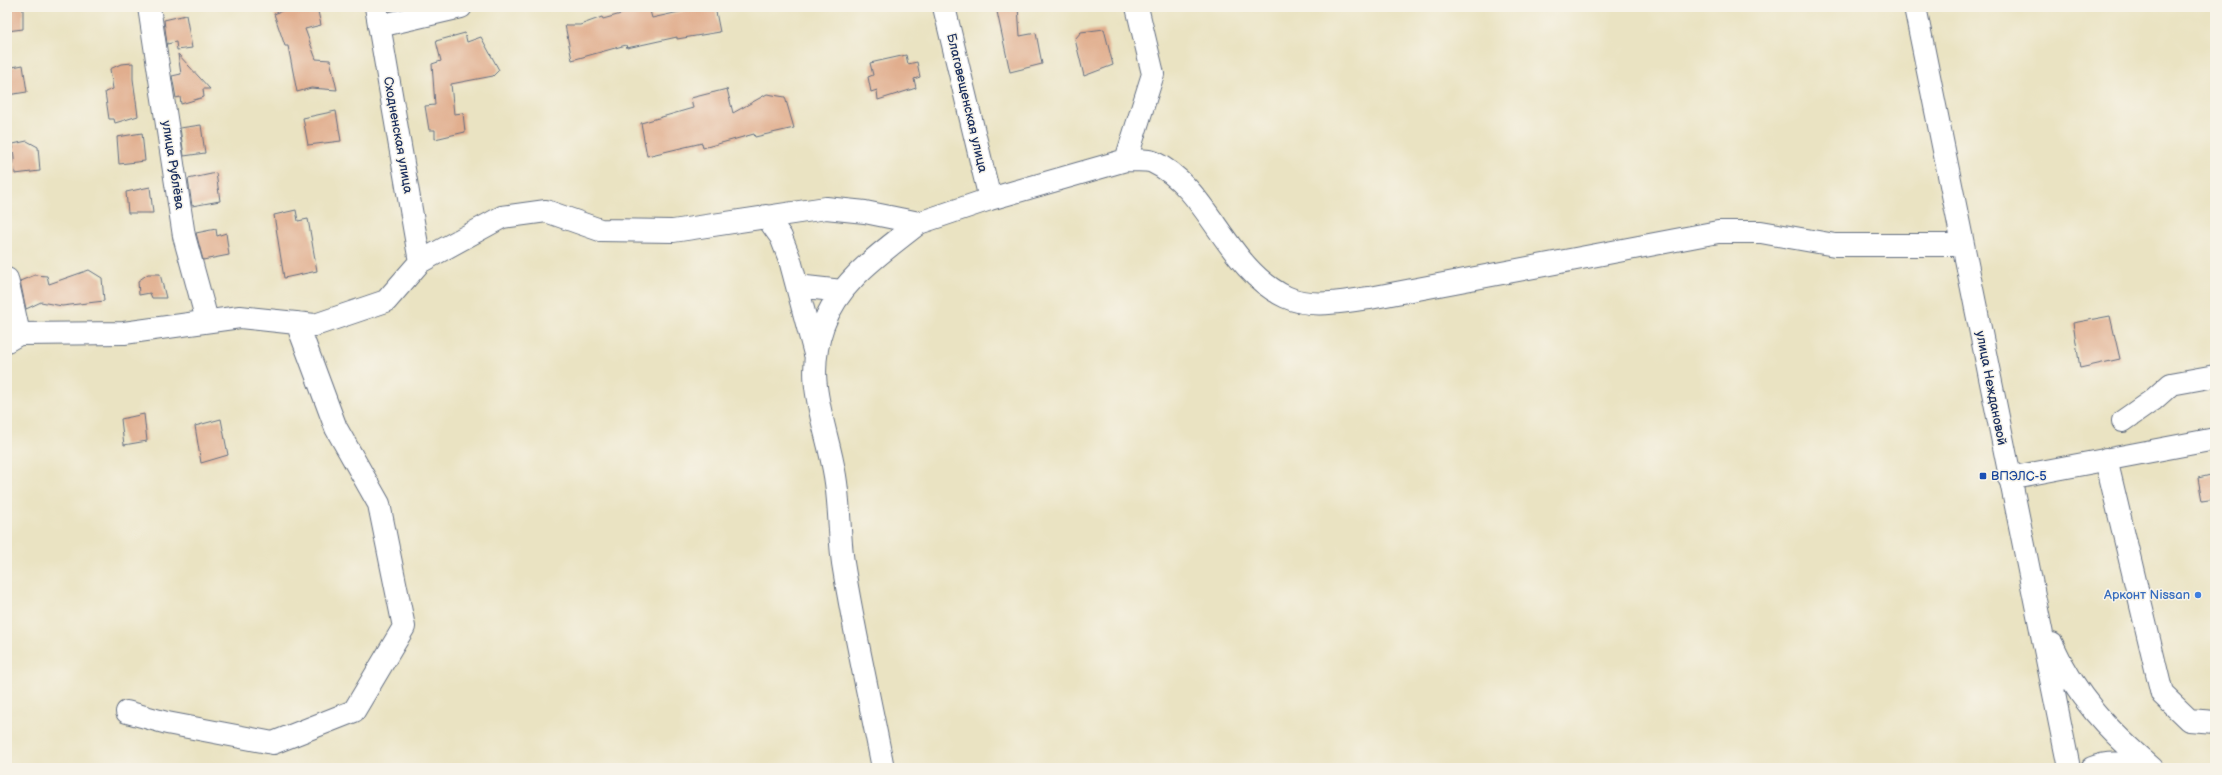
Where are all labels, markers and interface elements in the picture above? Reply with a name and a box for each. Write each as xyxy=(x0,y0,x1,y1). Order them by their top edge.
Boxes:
street label: Благовещенская улица xyxy=(943,32,991,174)
street label: Сходненская улица xyxy=(380,75,416,195)
street label: улица Рублёва xyxy=(158,119,188,211)
street label: улица Неждановой xyxy=(1972,329,2010,447)
place label: ВПЭЛС-5 xyxy=(1991,468,2047,484)
marker: ВПЭЛС-5 xyxy=(1978,471,1988,481)
place label: Арконт Nissan xyxy=(2103,587,2190,603)
marker: Арконт Nissan xyxy=(2193,590,2203,600)

